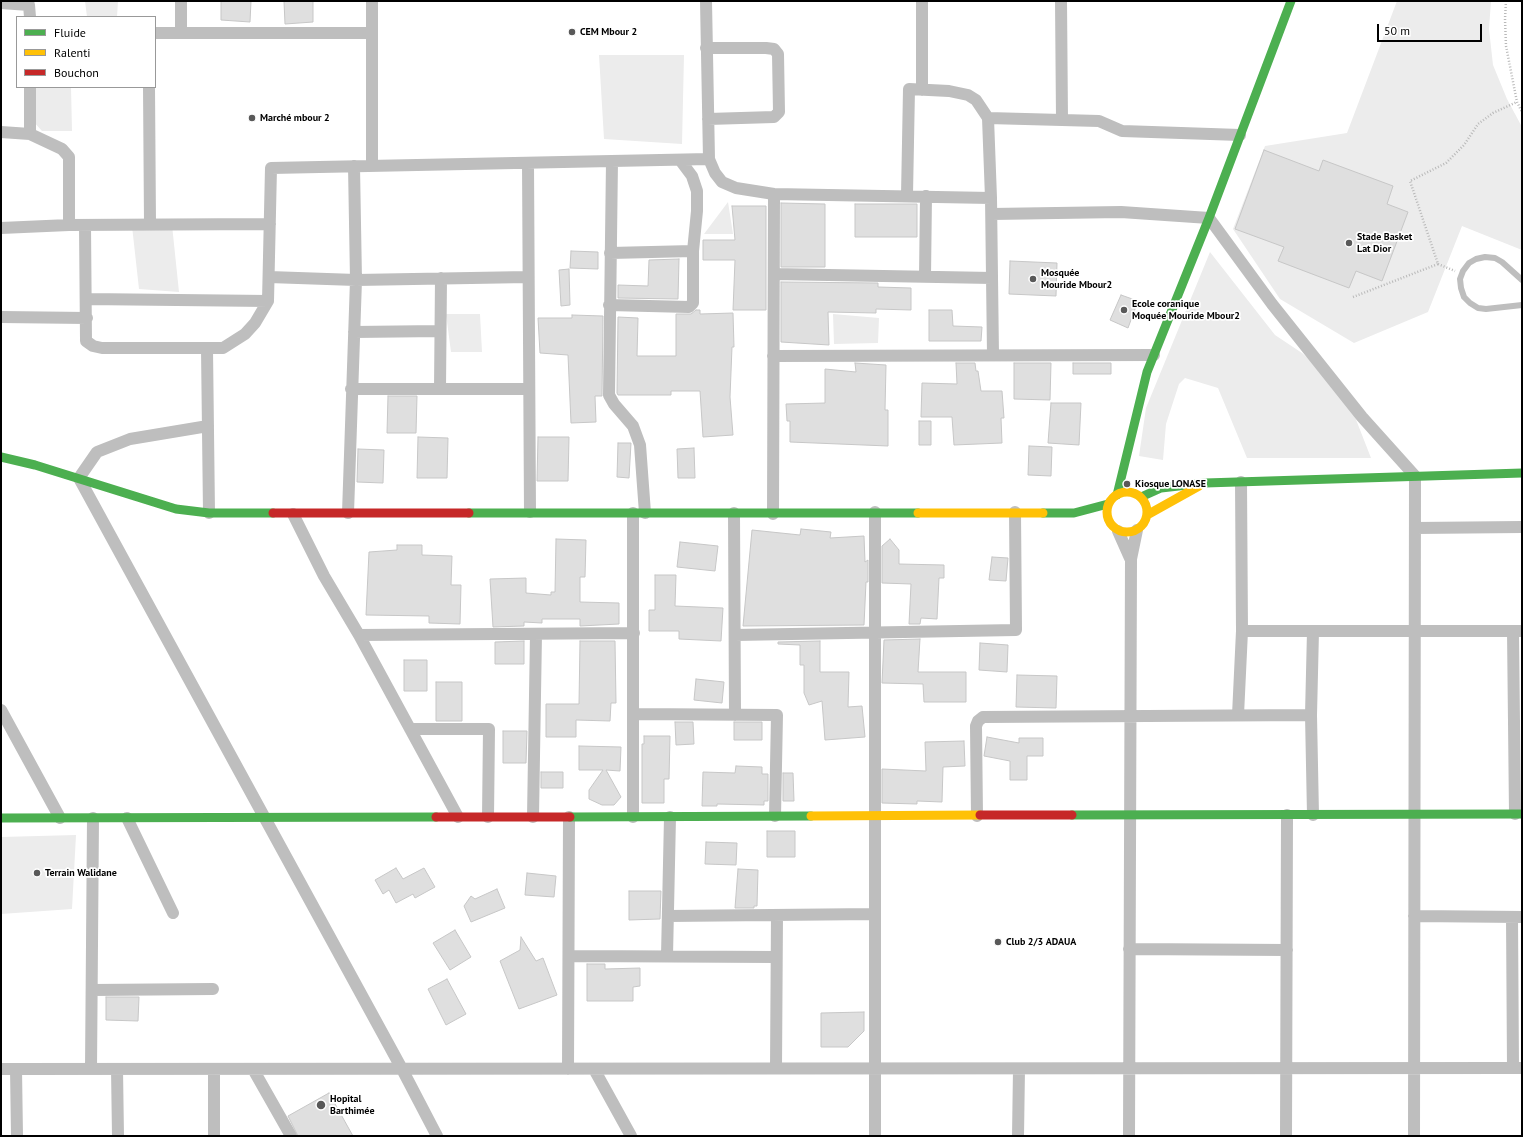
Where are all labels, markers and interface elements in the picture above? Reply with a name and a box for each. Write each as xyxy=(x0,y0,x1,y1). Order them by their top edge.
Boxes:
legend xyxy=(16,16,156,88)
scale bar xyxy=(1379,16,1484,42)
text: 50 m xyxy=(1384,23,1410,38)
text: Fluide xyxy=(54,25,86,40)
place label: CEM Mbour 2 xyxy=(580,26,637,38)
marker: CEM Mbour 2 xyxy=(567,27,577,37)
text: Ralenti xyxy=(54,45,90,60)
text: Bouchon xyxy=(54,65,99,80)
place label: Marché mbour 2 xyxy=(260,112,330,124)
marker: Marché mbour 2 xyxy=(247,113,257,123)
place label: Stade Basket Lat Dior xyxy=(1357,231,1412,254)
marker: Stade Basket Lat Dior xyxy=(1344,238,1354,248)
place label: Mosquée Mouride Mbour2 xyxy=(1041,267,1112,290)
marker: Mosquée Mouride Mbour2 xyxy=(1028,274,1038,284)
place label: Ecole coranique Moquée Mouride Mbour2 xyxy=(1132,298,1240,322)
marker: Ecole coranique Moquée Mouride Mbour2 xyxy=(1119,305,1129,315)
place label: Kiosque LONASE xyxy=(1135,478,1206,490)
marker: Kiosque LONASE xyxy=(1122,479,1132,489)
place label: Terrain Walidane xyxy=(45,867,117,879)
marker: Terrain Walidane xyxy=(32,868,42,878)
place label: Club 2/3 ADAUA xyxy=(1006,936,1076,948)
marker: Club 2/3 ADAUA xyxy=(993,937,1003,947)
place label: Hopital Barthimée xyxy=(330,1093,374,1116)
marker: Hopital Barthimée xyxy=(315,1099,327,1111)

